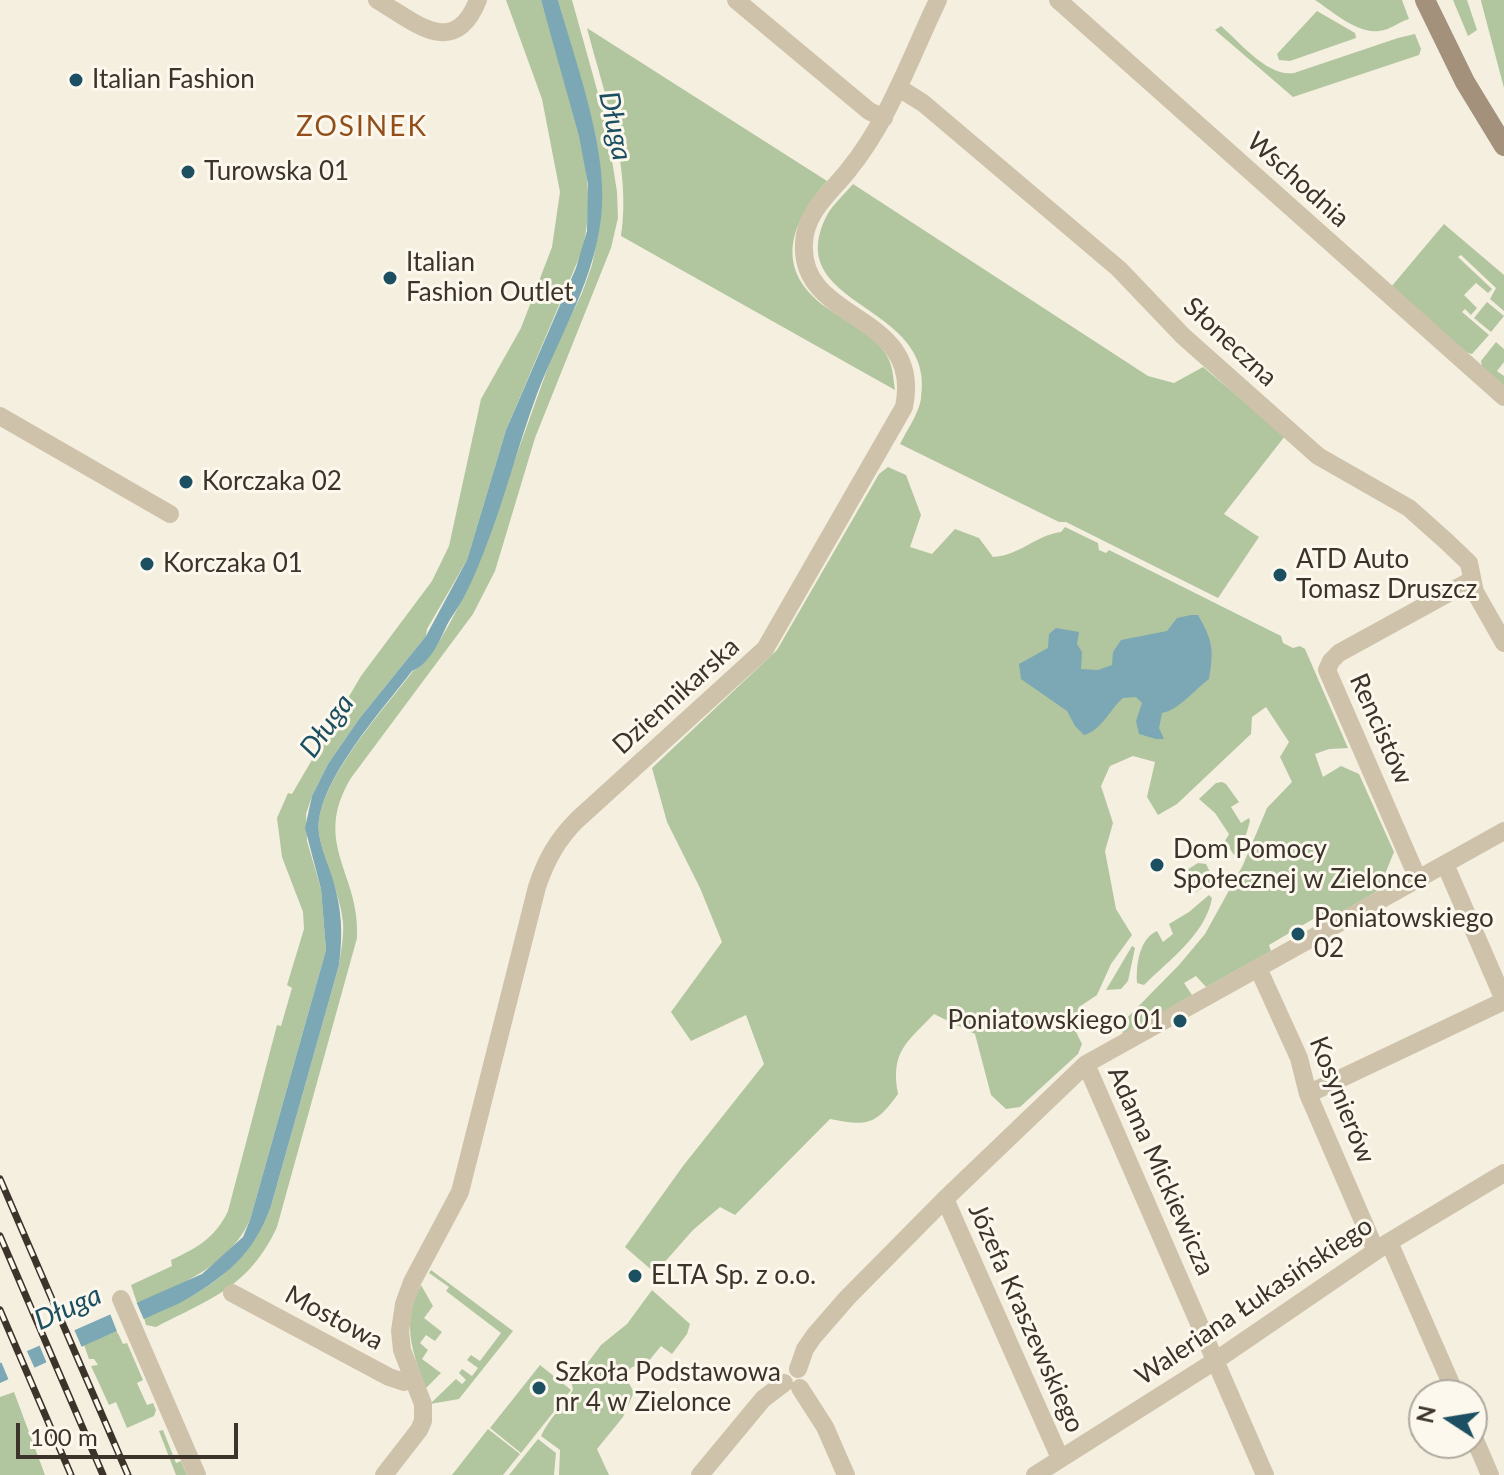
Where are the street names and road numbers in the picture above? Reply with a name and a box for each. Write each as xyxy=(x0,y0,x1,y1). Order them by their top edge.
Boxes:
street label: Wschodnia xyxy=(1240,126,1356,234)
street label: Słoneczna xyxy=(1177,291,1283,393)
street label: Dziennikarska xyxy=(606,631,746,761)
street label: Rencistów xyxy=(1343,669,1419,789)
street label: Kosynierów xyxy=(1302,1032,1382,1168)
street label: Adama Mickiewicza xyxy=(1101,1062,1221,1280)
street label: Józefa Kraszewskiego xyxy=(961,1199,1091,1437)
street label: Waleriana Łukasińskiego xyxy=(1130,1210,1378,1392)
street label: Mostowa xyxy=(280,1279,388,1357)

